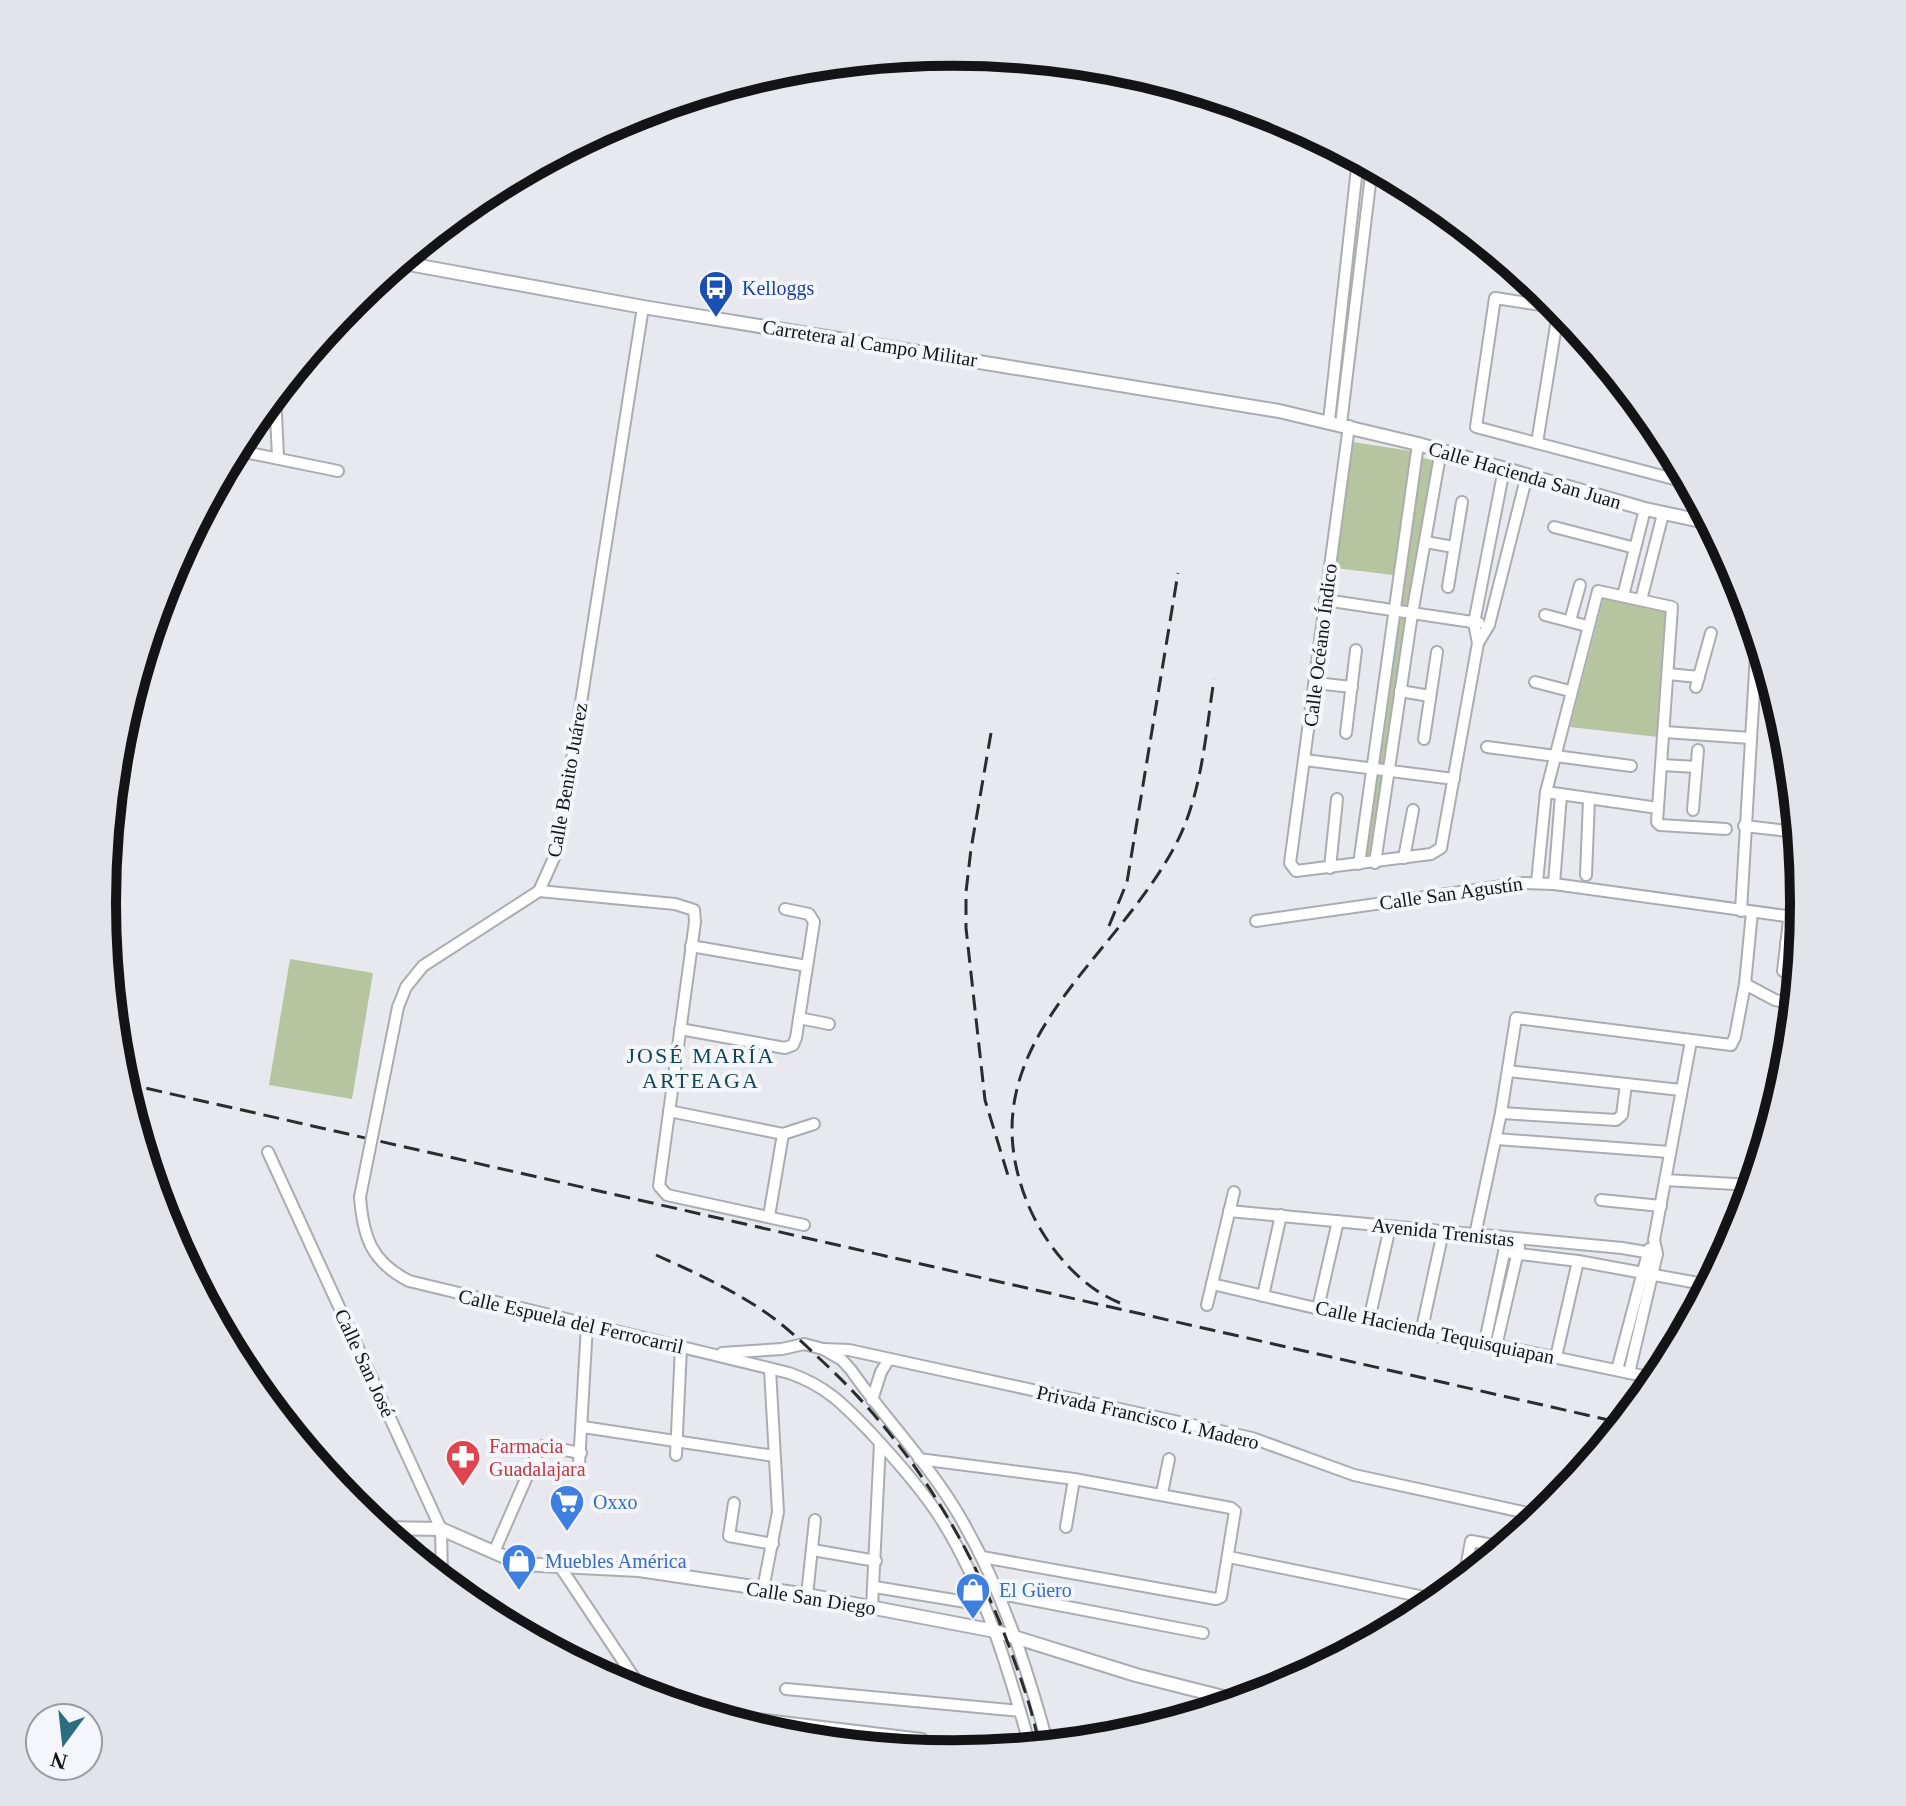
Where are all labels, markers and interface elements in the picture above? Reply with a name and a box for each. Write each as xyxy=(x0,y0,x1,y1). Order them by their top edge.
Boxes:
bus stop icon: Kelloggs xyxy=(697,269,735,319)
place label: Kelloggs xyxy=(742,277,814,300)
street label: Carretera al Campo Militar xyxy=(761,315,979,372)
street label: Calle Hacienda San Juan xyxy=(1426,437,1624,513)
street label: Calle Océano Índico xyxy=(1299,562,1341,728)
street label: Calle Benito Juárez xyxy=(543,701,591,859)
street label: Calle San Agustín xyxy=(1378,872,1524,915)
district label: JOSÉ MARÍA ARTEAGA xyxy=(627,1043,775,1093)
street label: Avenida Trenistas xyxy=(1370,1214,1516,1250)
street label: Calle Espuela del Ferrocarril xyxy=(456,1284,686,1359)
street label: Calle Hacienda Tequisquiapan xyxy=(1313,1296,1556,1369)
street label: Calle San José xyxy=(330,1305,400,1421)
street label: Privada Francisco I. Madero xyxy=(1035,1381,1261,1453)
place label: Farmacia Guadalajara xyxy=(489,1435,586,1481)
pharmacy icon: Farmacia Guadalajara xyxy=(444,1438,482,1488)
supermarket icon: Oxxo xyxy=(548,1483,586,1533)
place label: Oxxo xyxy=(593,1491,637,1513)
shop icon: Muebles América xyxy=(500,1542,538,1592)
place label: Muebles América xyxy=(545,1550,687,1572)
shop icon: El Güero xyxy=(954,1571,992,1621)
street label: Calle San Diego xyxy=(744,1577,877,1620)
place label: El Güero xyxy=(999,1579,1072,1601)
north arrow xyxy=(24,1702,104,1782)
text: N xyxy=(48,1747,70,1775)

